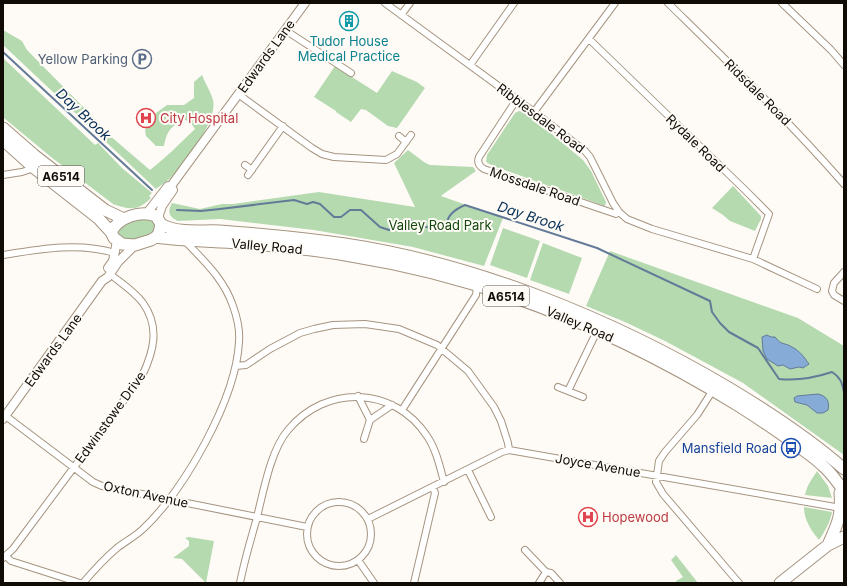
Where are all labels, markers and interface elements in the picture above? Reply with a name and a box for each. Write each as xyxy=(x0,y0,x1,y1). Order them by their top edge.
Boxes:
building icon: Tudor House Medical Practice xyxy=(338,10,360,32)
street label: Edwards Lane xyxy=(234,16,298,96)
place label: Tudor House Medical Practice xyxy=(298,33,400,64)
parking icon: Yellow Parking xyxy=(131,48,153,70)
place label: Yellow Parking xyxy=(38,51,128,67)
street label: Ridsdale Road xyxy=(721,55,795,129)
street label: Ribblesdale Road xyxy=(494,80,588,156)
water label: Day Brook xyxy=(53,84,115,144)
hospital icon: City Hospital xyxy=(135,107,157,129)
place label: City Hospital xyxy=(160,110,238,126)
street label: Rydale Road xyxy=(663,111,729,175)
street label: Mossdale Road xyxy=(488,163,582,209)
road number: A6514 xyxy=(38,166,84,186)
water label: Day Brook xyxy=(496,197,567,235)
park label: Valley Road Park xyxy=(388,217,492,233)
street label: Valley Road xyxy=(231,235,303,257)
road number: A6514 xyxy=(483,286,529,306)
street label: Valley Road xyxy=(544,303,616,345)
street label: Edwards Lane xyxy=(21,310,85,390)
street label: Edwinstowe Drive xyxy=(71,368,149,466)
bus stop icon: Mansfield Road xyxy=(780,437,802,459)
place label: Mansfield Road xyxy=(682,440,777,456)
street label: Joyce Avenue xyxy=(554,450,642,480)
street label: Oxton Avenue xyxy=(102,477,190,511)
hospital icon: Hopewood xyxy=(577,506,599,528)
place label: Hopewood xyxy=(602,509,669,525)

